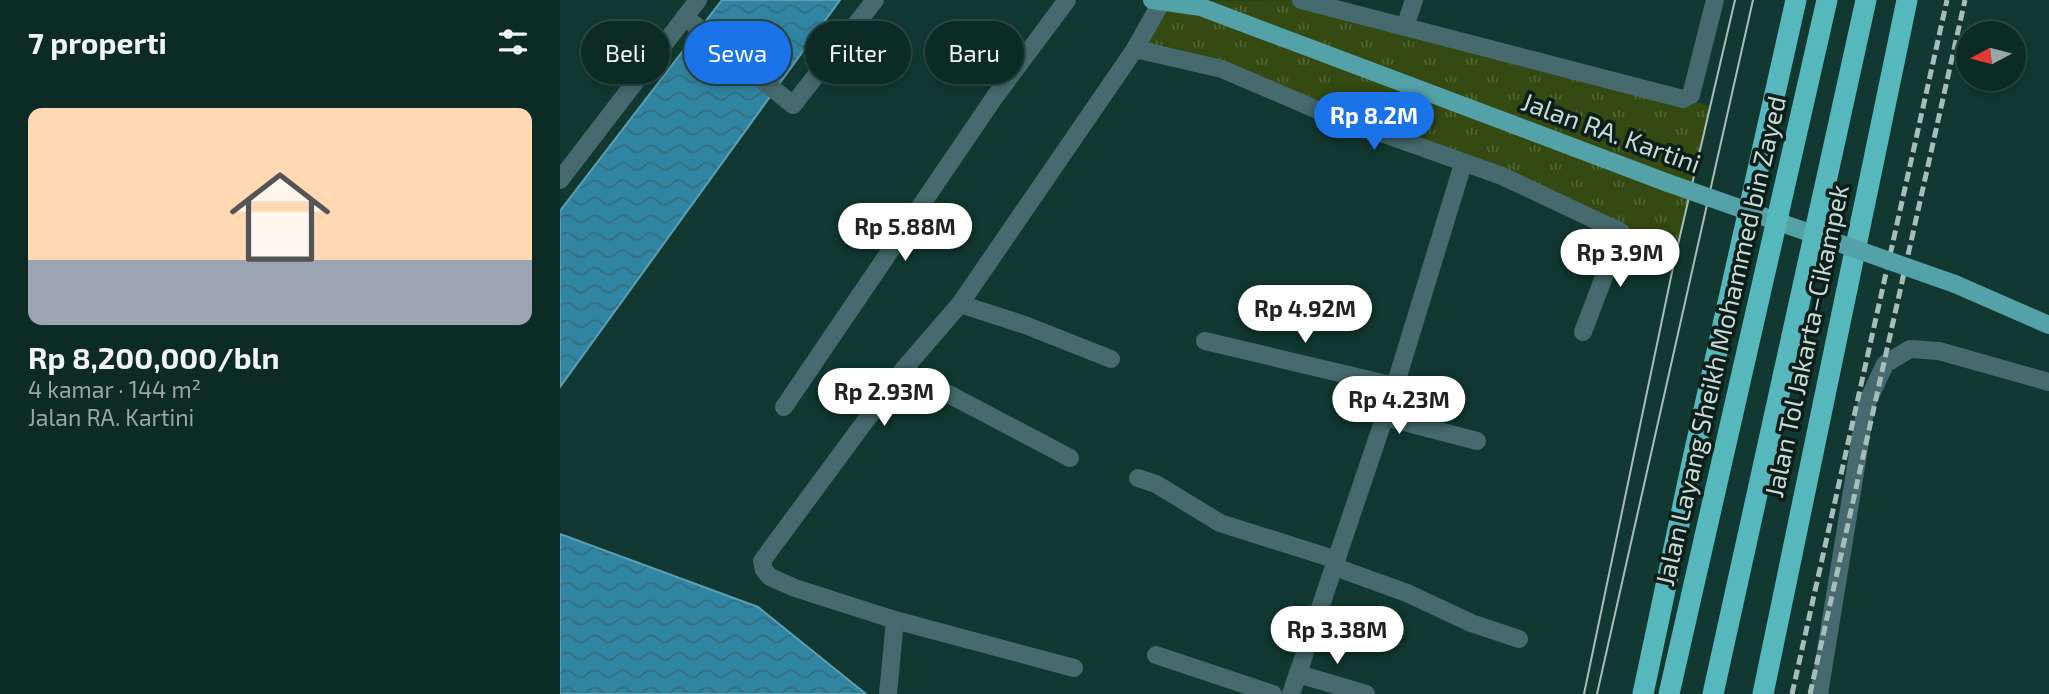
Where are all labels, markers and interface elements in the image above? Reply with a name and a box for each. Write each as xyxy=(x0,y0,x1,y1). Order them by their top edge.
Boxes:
chip: Beli xyxy=(581,21,670,84)
chip: Sewa xyxy=(684,21,791,84)
chip: Filter xyxy=(805,21,911,84)
chip: Baru xyxy=(925,21,1024,84)
north arrow xyxy=(1956,21,2026,91)
map controls xyxy=(1956,21,2026,91)
icon: filters xyxy=(494,23,532,61)
text: 7 properti xyxy=(28,24,167,60)
street label: Jalan RA. Kartini xyxy=(1518,85,1705,178)
pin: Rp 8.2M xyxy=(1309,92,1439,152)
street label: Jalan Layang Sheikh Mohammed bin Zayed xyxy=(1648,93,1791,589)
text: Rp 8.2M xyxy=(1330,101,1418,129)
icon: home xyxy=(217,154,343,280)
street label: Jalan Tol Jakarta–Cikampek xyxy=(1757,181,1854,500)
pin: Rp 5.88M xyxy=(833,204,977,263)
text: Rp 5.88M xyxy=(854,212,956,240)
pin: Rp 3.9M xyxy=(1555,230,1685,289)
text: Rp 3.9M xyxy=(1577,238,1663,266)
pin: Rp 4.92M xyxy=(1233,286,1377,345)
text: Rp 4.92M xyxy=(1254,294,1356,322)
text: Rp 8,200,000/bln xyxy=(28,339,279,375)
pin: Rp 2.93M xyxy=(812,368,956,428)
text: 4 kamar · 144 m² xyxy=(28,375,201,403)
pin: Rp 4.23M xyxy=(1327,376,1471,436)
text: Rp 2.93M xyxy=(834,377,934,405)
text: Rp 4.23M xyxy=(1348,385,1450,413)
text: Jalan RA. Kartini xyxy=(28,403,194,431)
pin: Rp 3.38M xyxy=(1265,606,1409,666)
text: Rp 3.38M xyxy=(1287,615,1387,643)

